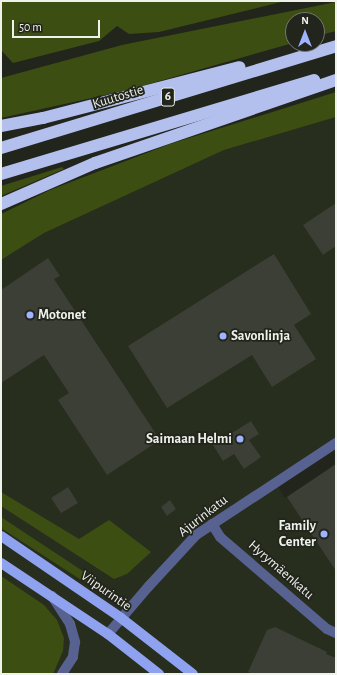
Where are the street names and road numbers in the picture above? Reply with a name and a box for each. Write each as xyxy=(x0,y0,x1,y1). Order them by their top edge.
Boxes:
street label: Kuutostie xyxy=(91,81,145,113)
road number: 6 xyxy=(160,86,176,108)
street label: Ajurinkatu xyxy=(175,491,231,541)
street label: Hyrymäenkatu xyxy=(245,537,317,603)
street label: Viipurintie xyxy=(77,567,135,615)

